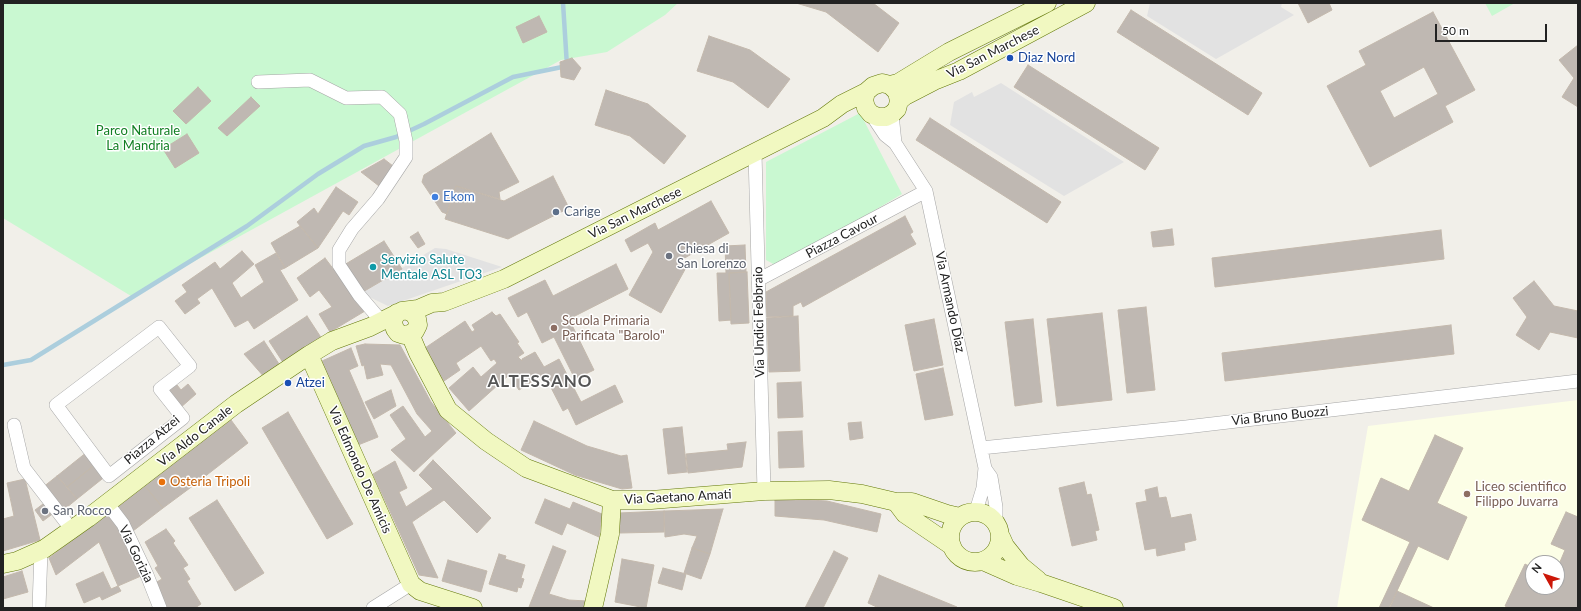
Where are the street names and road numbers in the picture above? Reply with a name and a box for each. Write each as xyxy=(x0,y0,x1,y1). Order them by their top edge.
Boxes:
street label: Via San Marchese xyxy=(944,22,1042,82)
street label: Via San Marchese xyxy=(586,184,684,242)
street label: Piazza Cavour xyxy=(803,210,881,262)
street label: Via Armando Diaz xyxy=(932,250,968,354)
street label: Via Undici Febbraio xyxy=(750,266,768,378)
street label: Via Aldo Canale xyxy=(155,402,235,470)
street label: Via Bruno Buozzi xyxy=(1231,403,1329,429)
street label: Via Edmondo De Amicis xyxy=(325,404,395,536)
street label: Piazza Atzei xyxy=(121,412,183,468)
street label: Via Gaetano Amati xyxy=(624,486,732,508)
street label: Via Gorizia xyxy=(115,523,157,585)

